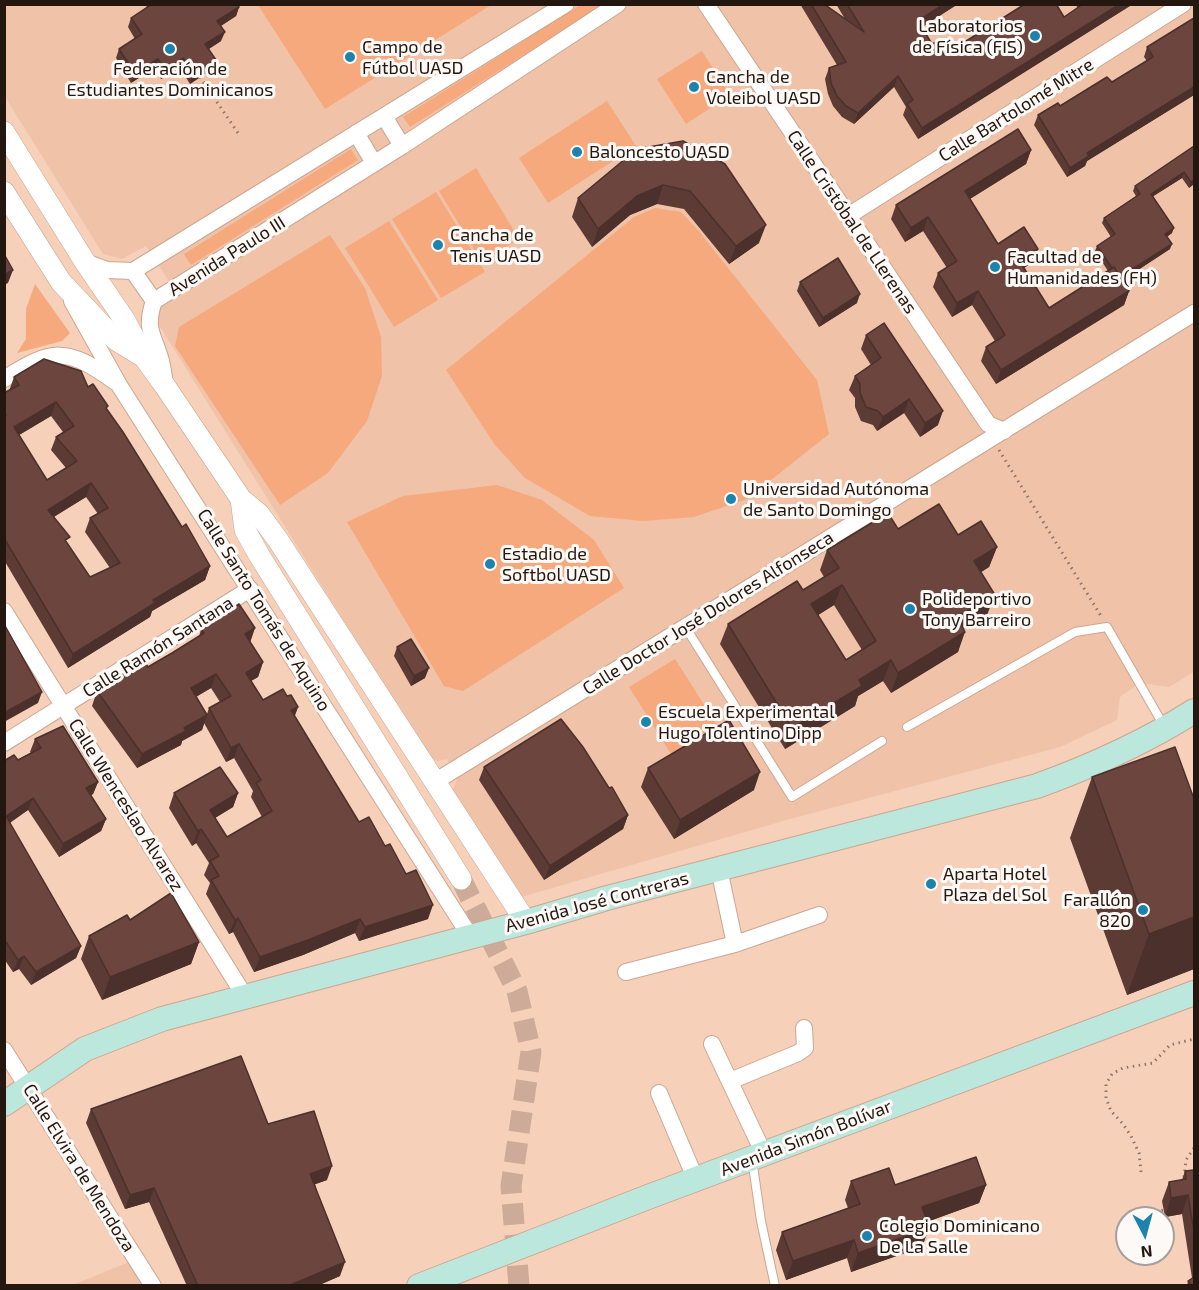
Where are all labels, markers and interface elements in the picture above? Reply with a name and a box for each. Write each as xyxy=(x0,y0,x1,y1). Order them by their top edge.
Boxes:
place label: Laboratorios de Física (FIS) xyxy=(912,15,1023,57)
marker: Laboratorios de Física (FIS) xyxy=(1028,29,1042,43)
place label: Campo de Fútbol UASD xyxy=(362,36,464,78)
marker: Federación de Estudiantes Dominicanos xyxy=(163,42,177,56)
marker: Campo de Fútbol UASD xyxy=(343,50,357,64)
street label: Calle Bartolomé Mitre xyxy=(935,54,1097,166)
place label: Federación de Estudiantes Dominicanos xyxy=(67,58,273,100)
place label: Cancha de Voleibol UASD xyxy=(706,66,821,109)
marker: Cancha de Voleibol UASD xyxy=(687,80,701,94)
street label: Calle Cristóbal de Llerenas xyxy=(782,126,922,318)
place label: Baloncesto UASD xyxy=(589,141,730,163)
marker: Baloncesto UASD xyxy=(570,145,584,159)
street label: Avenida Paulo III xyxy=(165,211,289,301)
place label: Cancha de Tenis UASD xyxy=(450,224,541,266)
marker: Cancha de Tenis UASD xyxy=(431,238,445,252)
place label: Facultad de Humanidades (FH) xyxy=(1007,246,1157,288)
marker: Facultad de Humanidades (FH) xyxy=(988,260,1002,274)
place label: Universidad Autónoma de Santo Domingo xyxy=(743,478,929,520)
marker: Universidad Autónoma de Santo Domingo xyxy=(724,492,738,506)
street label: Calle Santo Tomás de Aquino xyxy=(193,505,335,715)
street label: Calle Doctor José Dolores Alfonseca xyxy=(579,527,837,699)
place label: Estadio de Softbol UASD xyxy=(502,543,611,586)
marker: Estadio de Softbol UASD xyxy=(483,557,497,571)
place label: Polideportivo Tony Barreiro xyxy=(922,588,1031,630)
street label: Calle Ramón Santana xyxy=(79,592,237,702)
marker: Polideportivo Tony Barreiro xyxy=(903,602,917,616)
place label: Escuela Experimental Hugo Tolentino Dipp xyxy=(658,701,835,744)
street label: Calle Wenceslao Alvarez xyxy=(64,715,188,895)
marker: Escuela Experimental Hugo Tolentino Dipp xyxy=(639,715,653,729)
place label: Aparta Hotel Plaza del Sol xyxy=(943,863,1047,906)
street label: Avenida José Contreras xyxy=(503,867,691,937)
marker: Aparta Hotel Plaza del Sol xyxy=(924,877,938,891)
place label: Farallón 820 xyxy=(1063,889,1131,932)
marker: Farallón 820 xyxy=(1136,903,1150,917)
street label: Calle Elvira de Mendoza xyxy=(18,1080,140,1256)
street label: Avenida Simón Bolívar xyxy=(717,1095,895,1181)
north arrow xyxy=(1115,1206,1175,1266)
place label: Colegio Dominicano De La Salle xyxy=(879,1215,1040,1258)
marker: Colegio Dominicano De La Salle xyxy=(860,1229,874,1243)
text: N xyxy=(1140,1242,1153,1262)

